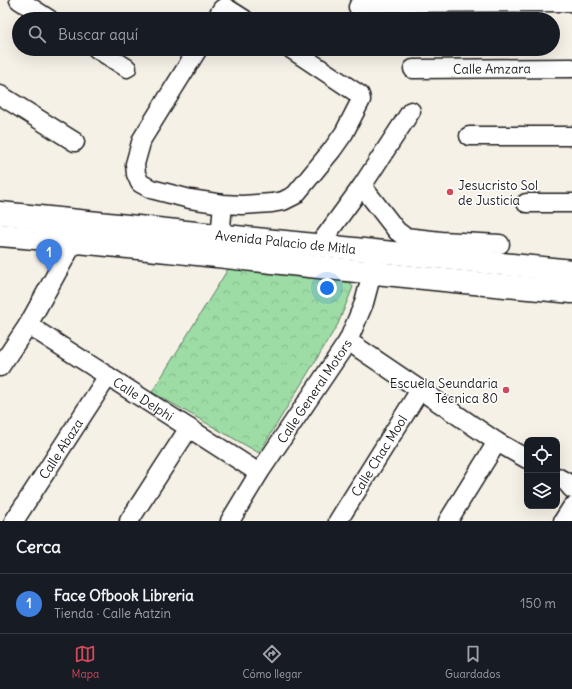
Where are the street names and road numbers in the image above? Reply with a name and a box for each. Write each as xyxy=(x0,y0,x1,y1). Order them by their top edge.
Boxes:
street label: Calle Amzara xyxy=(453,60,531,78)
street label: Avenida Palacio de Mitla xyxy=(214,227,357,258)
street label: Calle General Motors xyxy=(274,336,356,447)
street label: Calle Delphi xyxy=(110,374,177,425)
street label: Calle Chac Mool xyxy=(347,412,411,500)
street label: Calle Abaza xyxy=(35,416,87,482)

